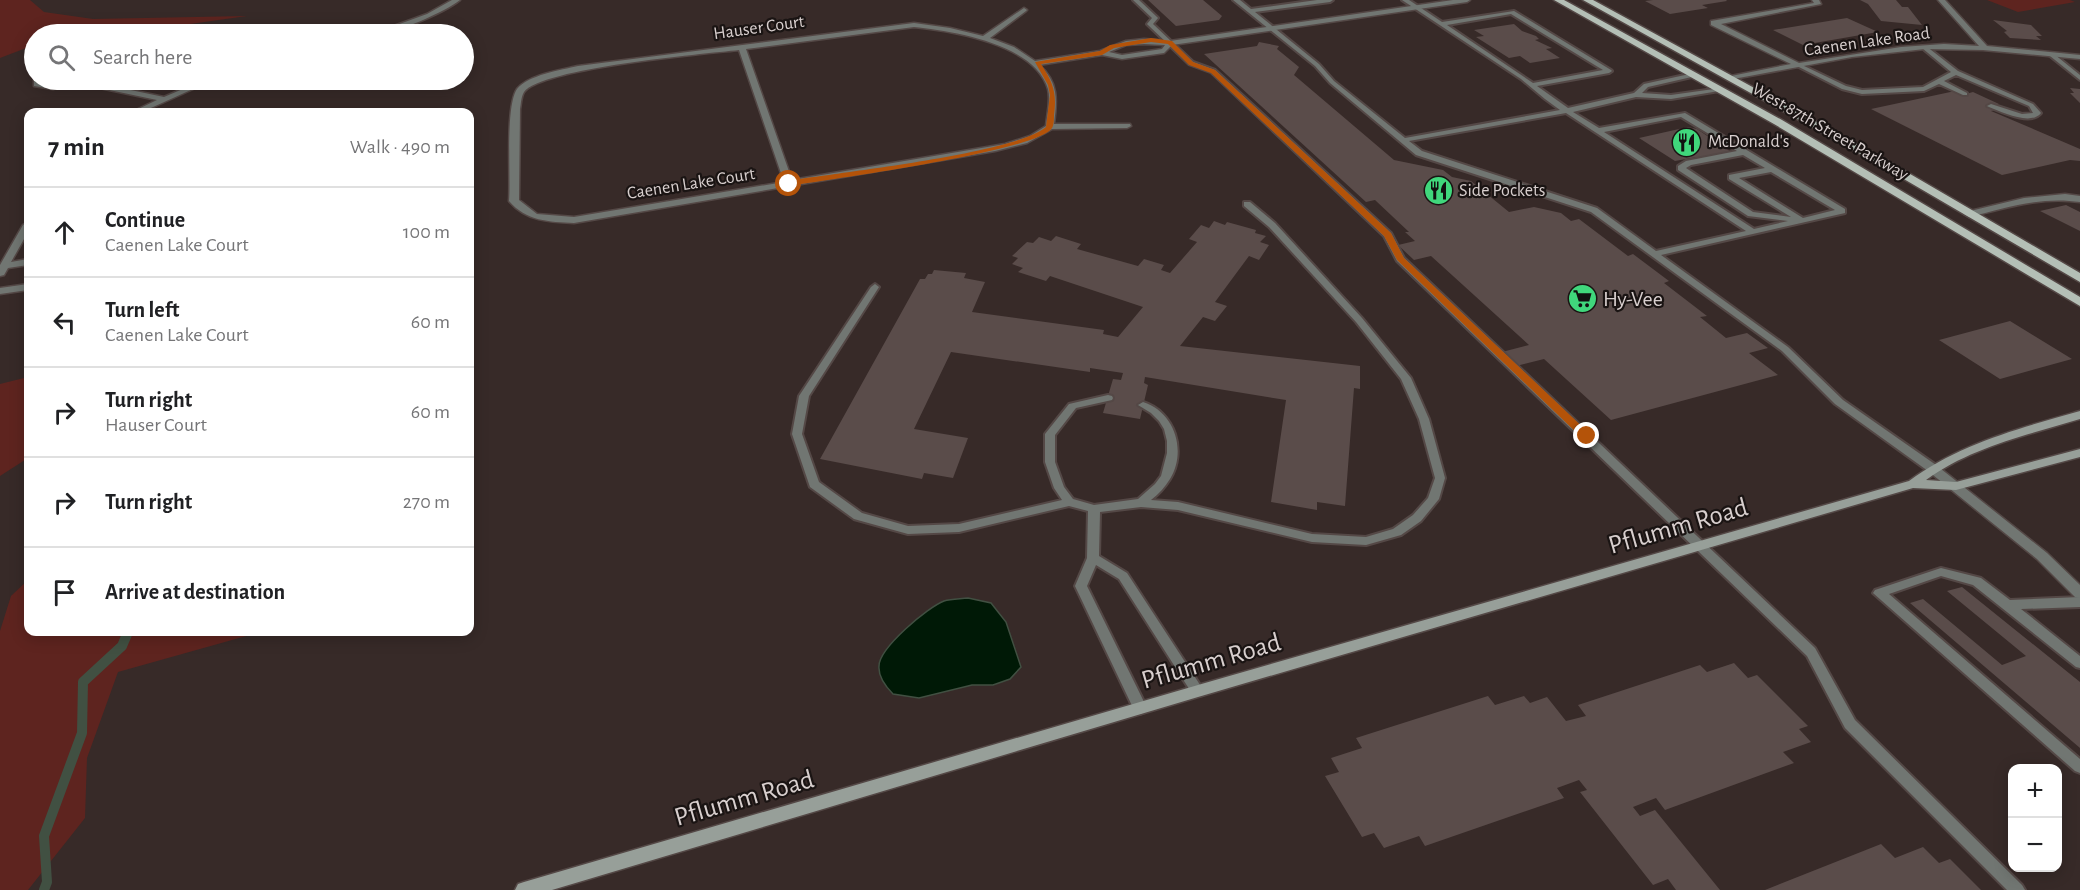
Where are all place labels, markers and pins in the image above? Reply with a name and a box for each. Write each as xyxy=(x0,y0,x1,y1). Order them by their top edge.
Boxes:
restaurant icon: McDonald's xyxy=(1671,126,1703,158)
place label: McDonald's xyxy=(1708,133,1790,151)
restaurant icon: Side Pockets xyxy=(1422,175,1454,207)
place label: Side Pockets xyxy=(1459,182,1545,200)
supermarket icon: Hy-Vee xyxy=(1566,283,1598,315)
place label: Hy-Vee xyxy=(1603,288,1663,310)

